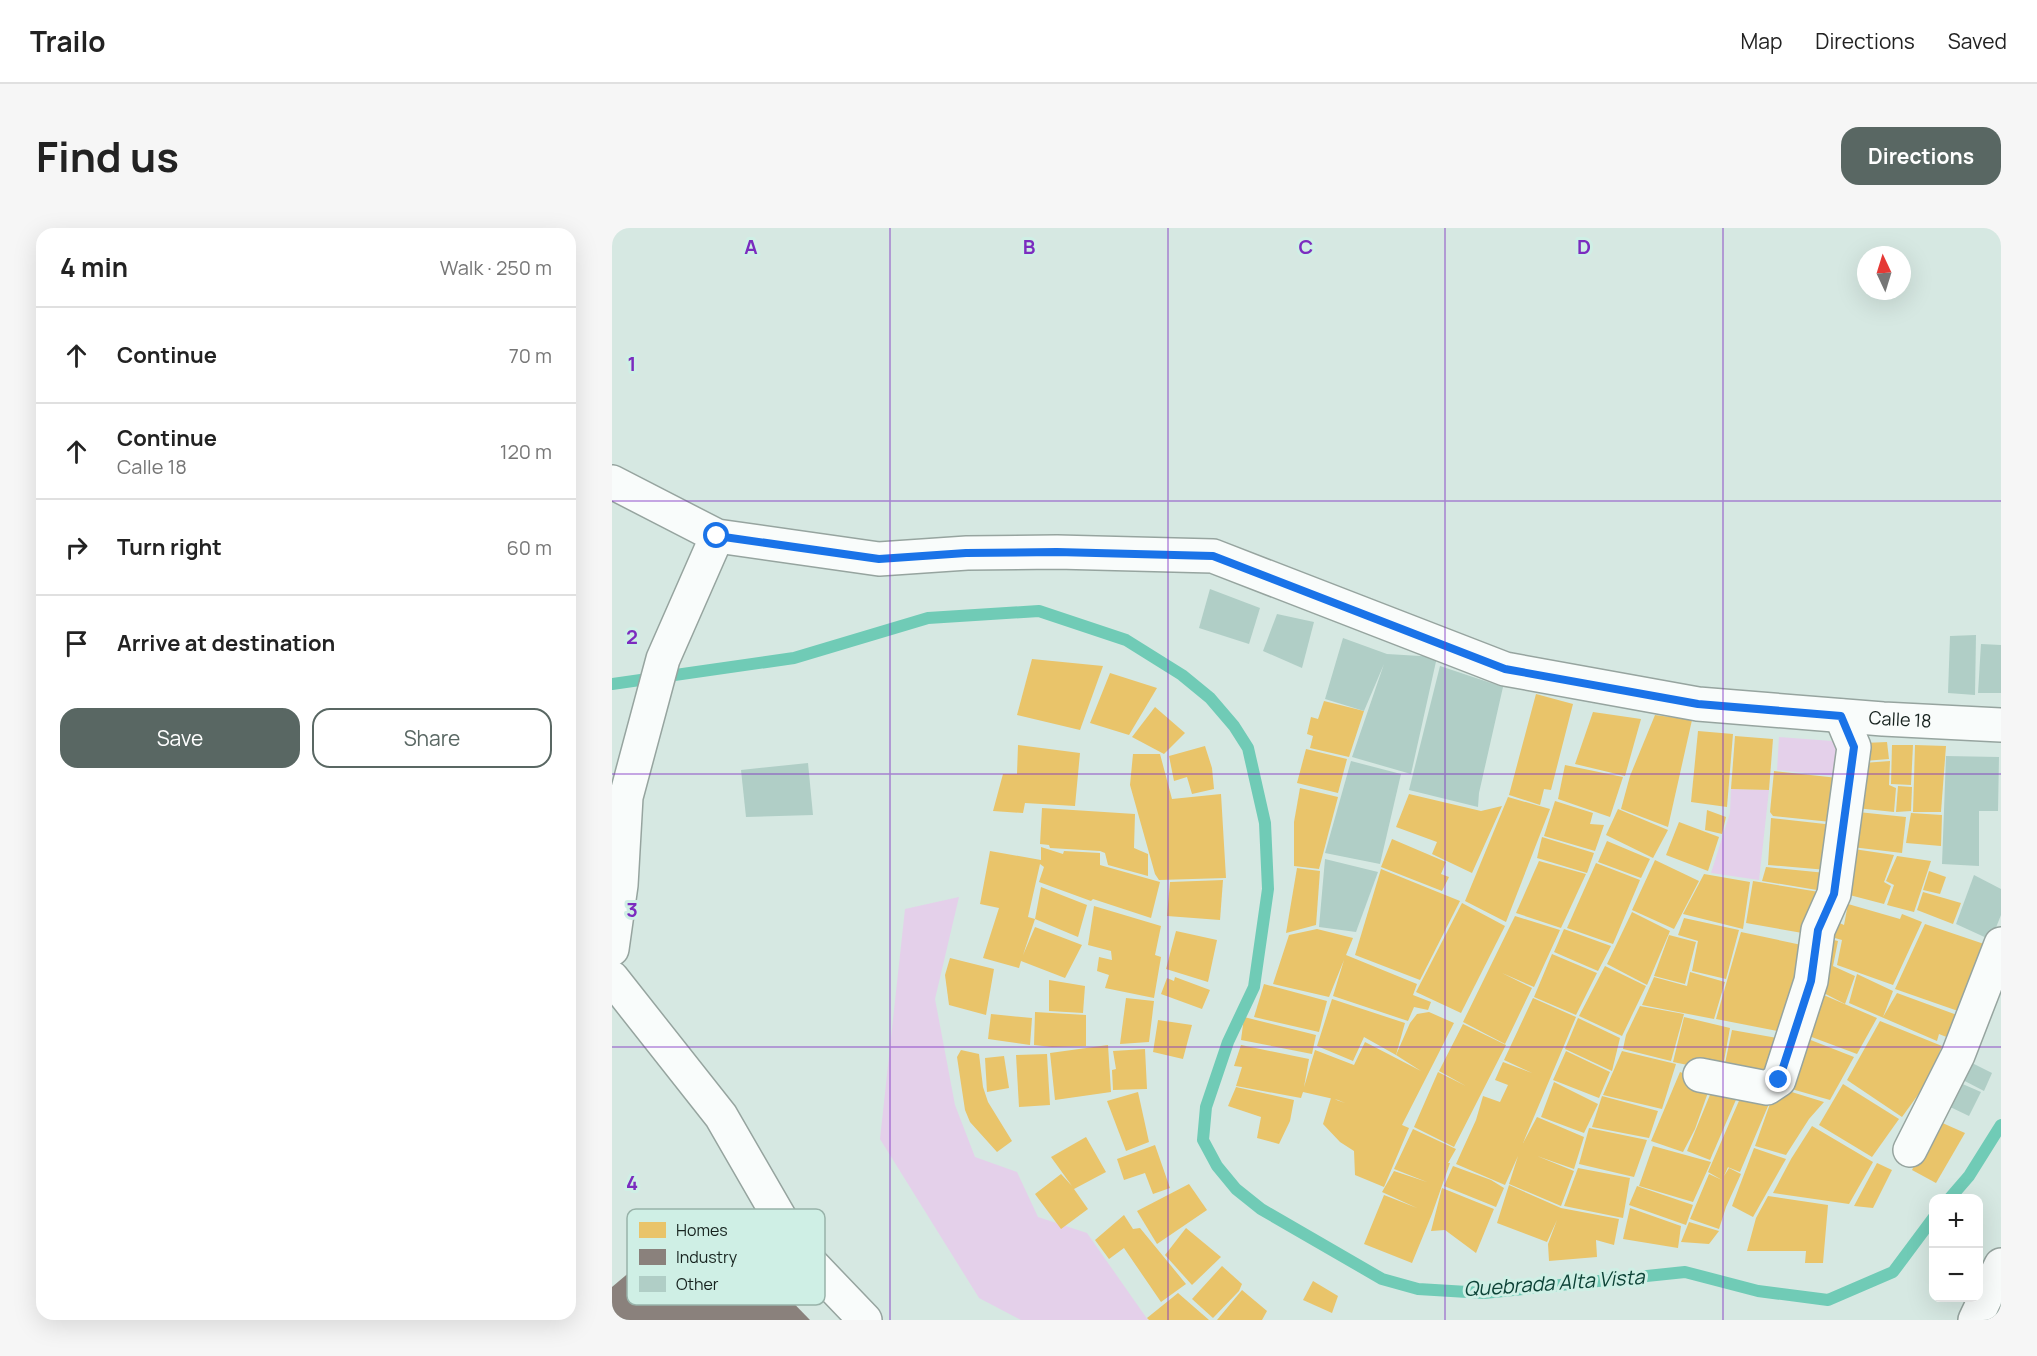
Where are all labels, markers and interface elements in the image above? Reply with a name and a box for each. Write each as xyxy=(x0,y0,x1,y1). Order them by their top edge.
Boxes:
text: Trailo xyxy=(30,22,106,60)
text: Map xyxy=(1741,27,1782,55)
text: Directions xyxy=(1815,27,1915,55)
text: Saved xyxy=(1948,27,2007,55)
text: Find us xyxy=(36,127,179,185)
button: Directions xyxy=(1841,127,2001,185)
text: A xyxy=(744,233,758,260)
text: B xyxy=(1023,233,1036,260)
text: C xyxy=(1299,233,1313,260)
text: D xyxy=(1577,233,1591,260)
north arrow xyxy=(1857,246,1911,300)
text: 4 min xyxy=(60,249,128,285)
text: Walk · 250 m xyxy=(440,254,552,281)
icon: ahead xyxy=(60,339,93,372)
text: Continue xyxy=(117,340,217,370)
text: 70 m xyxy=(509,342,552,369)
text: 1 xyxy=(628,350,636,377)
text: Continue xyxy=(117,423,217,453)
icon: ahead xyxy=(60,435,93,468)
text: 120 m xyxy=(500,438,552,465)
text: Calle 18 xyxy=(117,453,187,480)
route start xyxy=(703,522,729,548)
icon: right xyxy=(60,531,93,564)
text: Turn right xyxy=(117,532,222,562)
text: 60 m xyxy=(506,534,552,561)
text: 2 xyxy=(626,623,638,650)
icon: arrive xyxy=(60,627,93,660)
text: Arrive at destination xyxy=(117,628,335,658)
street label: Calle 18 xyxy=(1868,705,1932,732)
button: Save xyxy=(60,708,300,768)
button: Share xyxy=(312,708,552,768)
text: 3 xyxy=(626,896,638,923)
route end xyxy=(1765,1066,1791,1092)
text: 4 xyxy=(626,1169,638,1196)
map controls xyxy=(1929,1194,1983,1302)
button: + xyxy=(1929,1194,1983,1248)
legend xyxy=(627,1209,825,1305)
text: Homes xyxy=(676,1219,728,1241)
text: Industry xyxy=(676,1246,738,1268)
button: − xyxy=(1929,1248,1983,1302)
water label: Quebrada Alta Vista xyxy=(1463,1263,1646,1302)
text: Other xyxy=(676,1273,719,1295)

